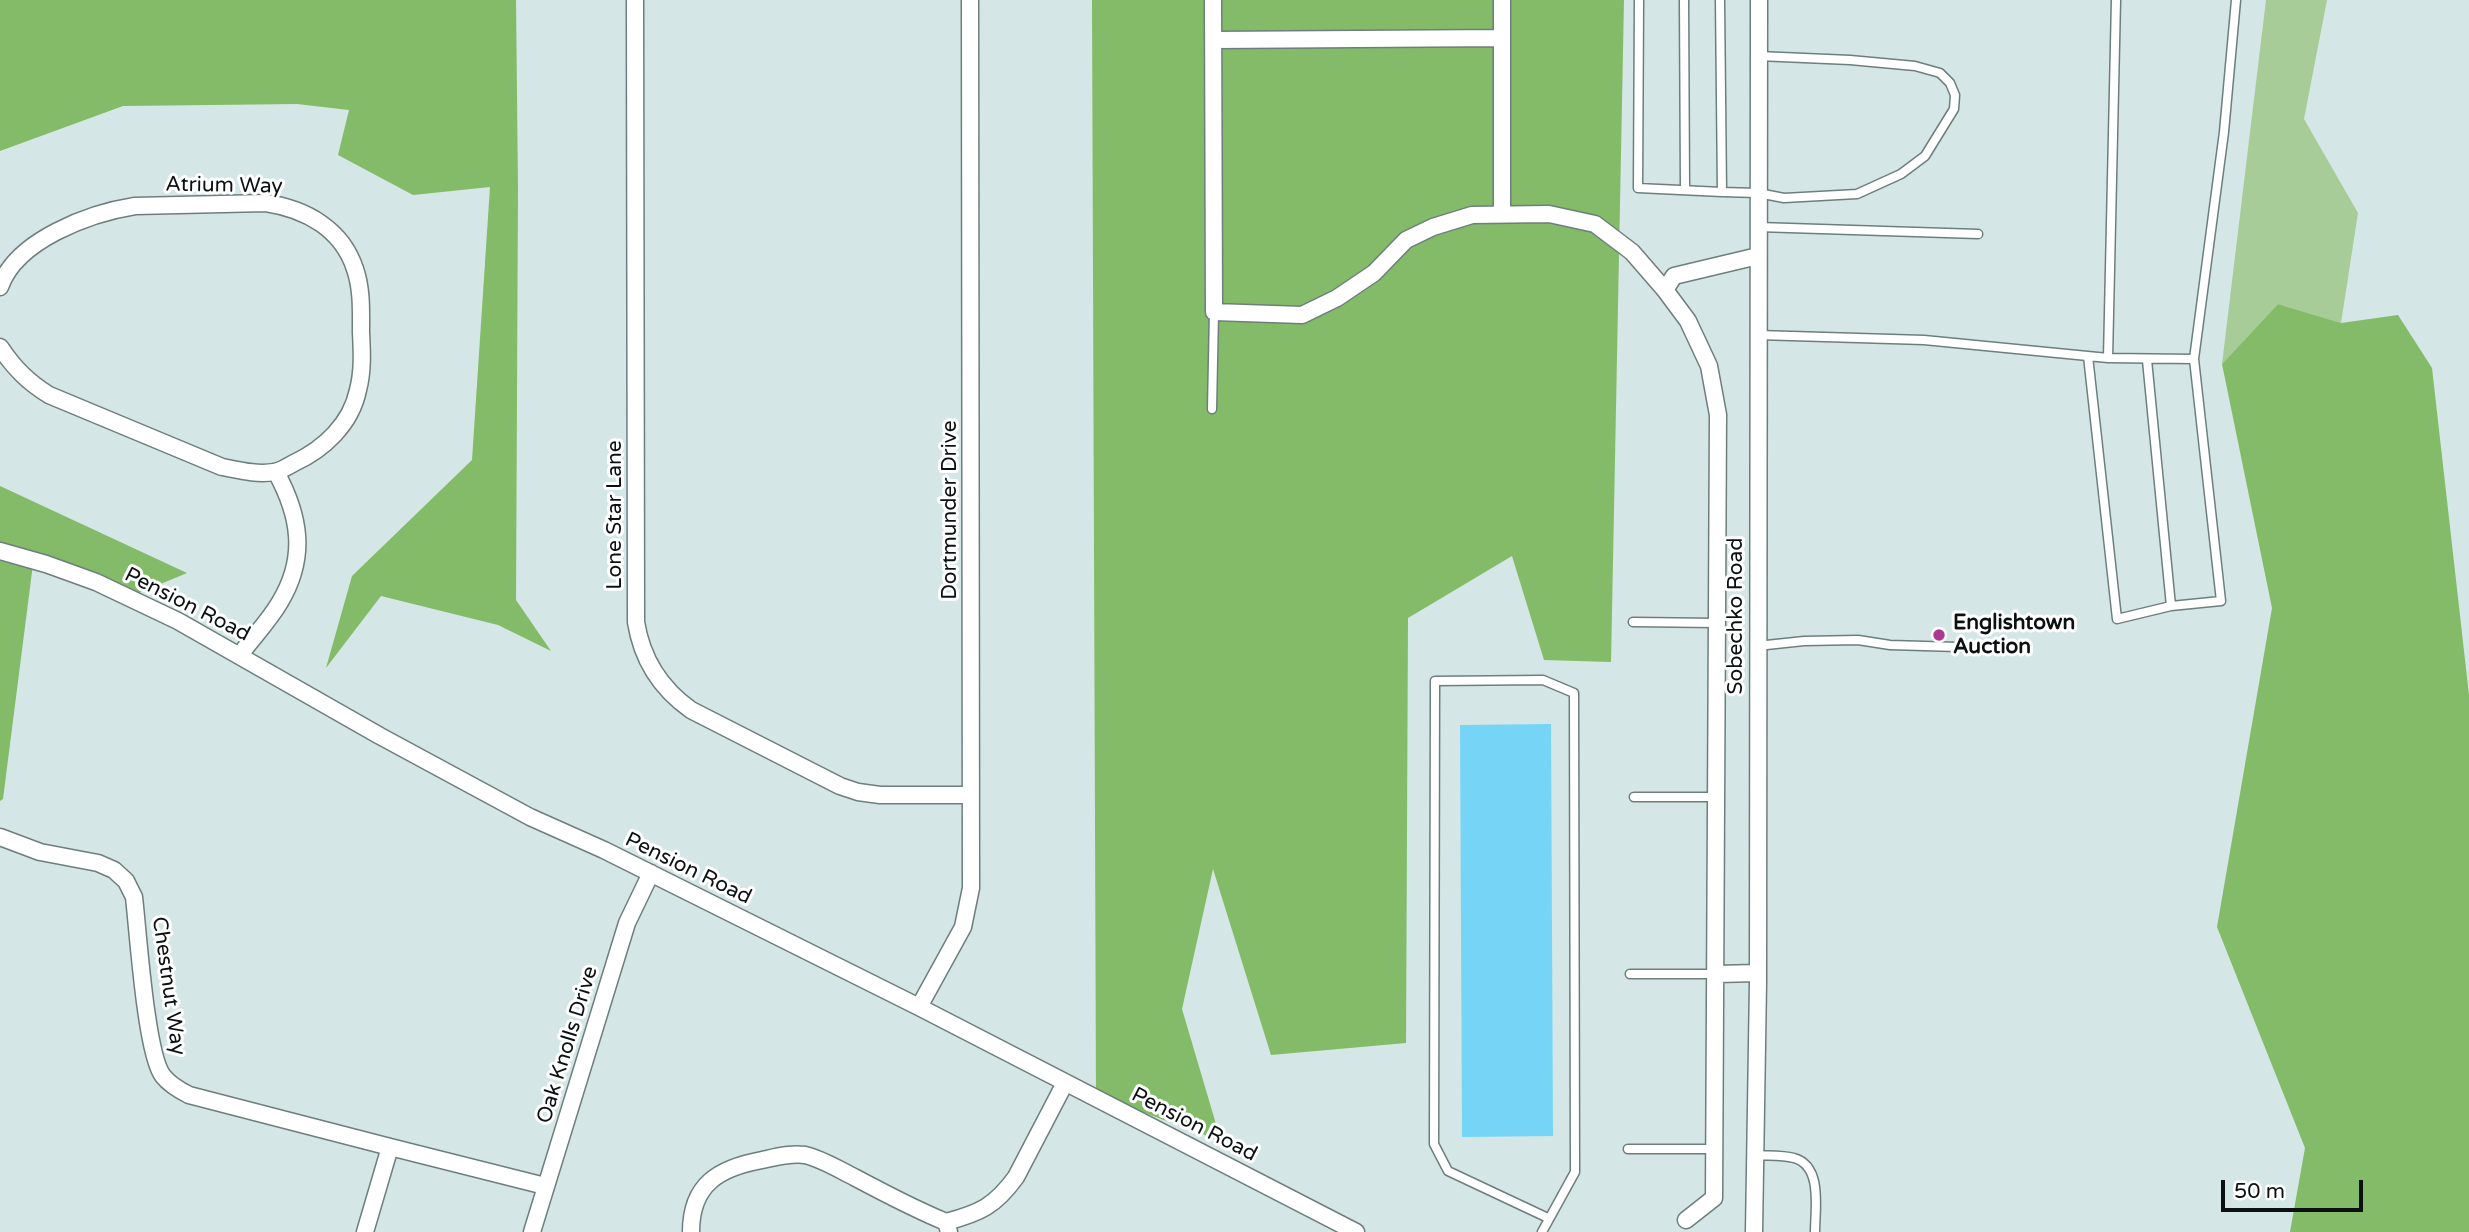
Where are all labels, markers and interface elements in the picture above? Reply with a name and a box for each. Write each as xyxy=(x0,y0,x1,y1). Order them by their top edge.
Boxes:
street label: Atrium Way xyxy=(165,172,283,200)
street label: Dortmunder Drive xyxy=(937,420,963,600)
street label: Lone Star Lane xyxy=(602,440,628,590)
street label: Sobechko Road xyxy=(1723,537,1749,695)
street label: Pension Road xyxy=(120,563,254,647)
place label: Englishtown Auction xyxy=(1953,610,2075,660)
marker: Englishtown Auction xyxy=(1931,627,1947,643)
street label: Pension Road xyxy=(621,828,755,910)
street label: Chestnut Way xyxy=(146,915,190,1057)
street label: Oak Knolls Drive xyxy=(532,963,604,1127)
street label: Pension Road xyxy=(1127,1083,1261,1167)
scale bar xyxy=(2224,1166,2366,1210)
text: 50 m xyxy=(2234,1179,2285,1204)

